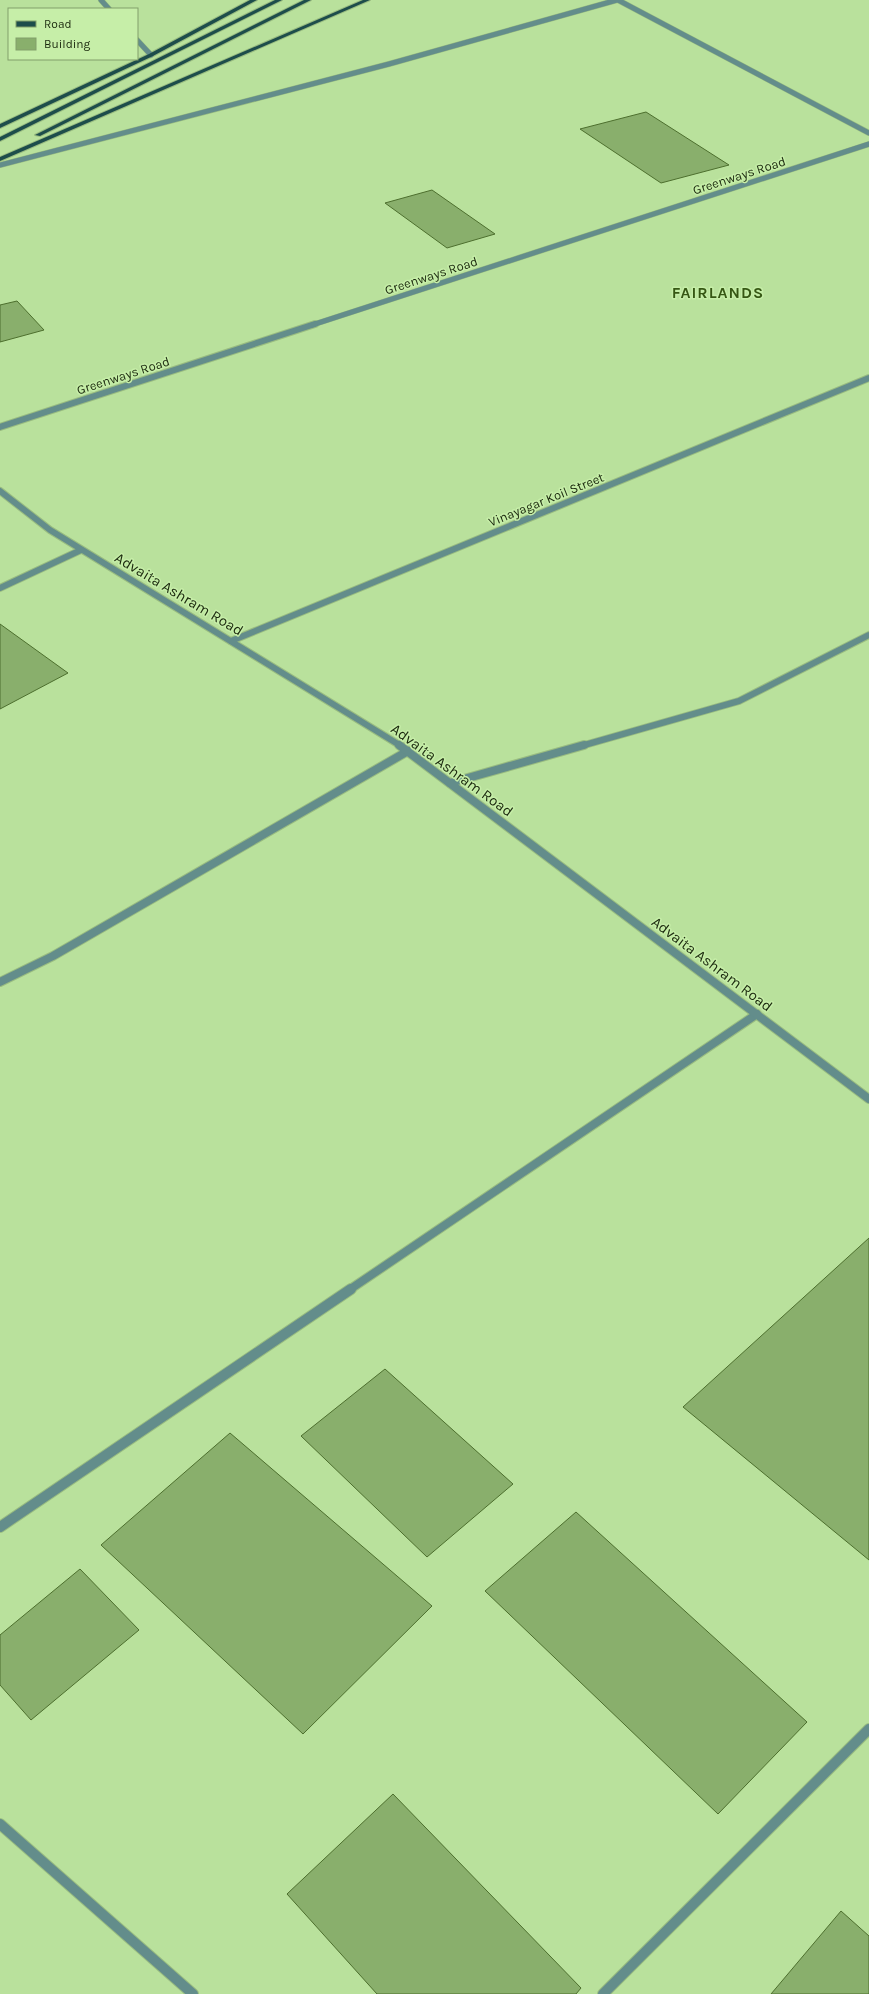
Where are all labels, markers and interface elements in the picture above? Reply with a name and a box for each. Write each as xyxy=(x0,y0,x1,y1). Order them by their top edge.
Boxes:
legend xyxy=(8,8,138,60)
text: Road xyxy=(44,17,72,31)
text: Building xyxy=(44,37,91,51)
street label: Greenways Road xyxy=(691,153,787,198)
street label: Greenways Road xyxy=(383,253,479,298)
district label: FAIRLANDS xyxy=(672,283,764,302)
street label: Greenways Road xyxy=(75,353,171,398)
street label: Vinayagar Koil Street xyxy=(486,469,606,529)
street label: Advaita Ashram Road xyxy=(112,549,246,639)
street label: Advaita Ashram Road xyxy=(387,720,517,820)
street label: Advaita Ashram Road xyxy=(648,913,776,1015)

